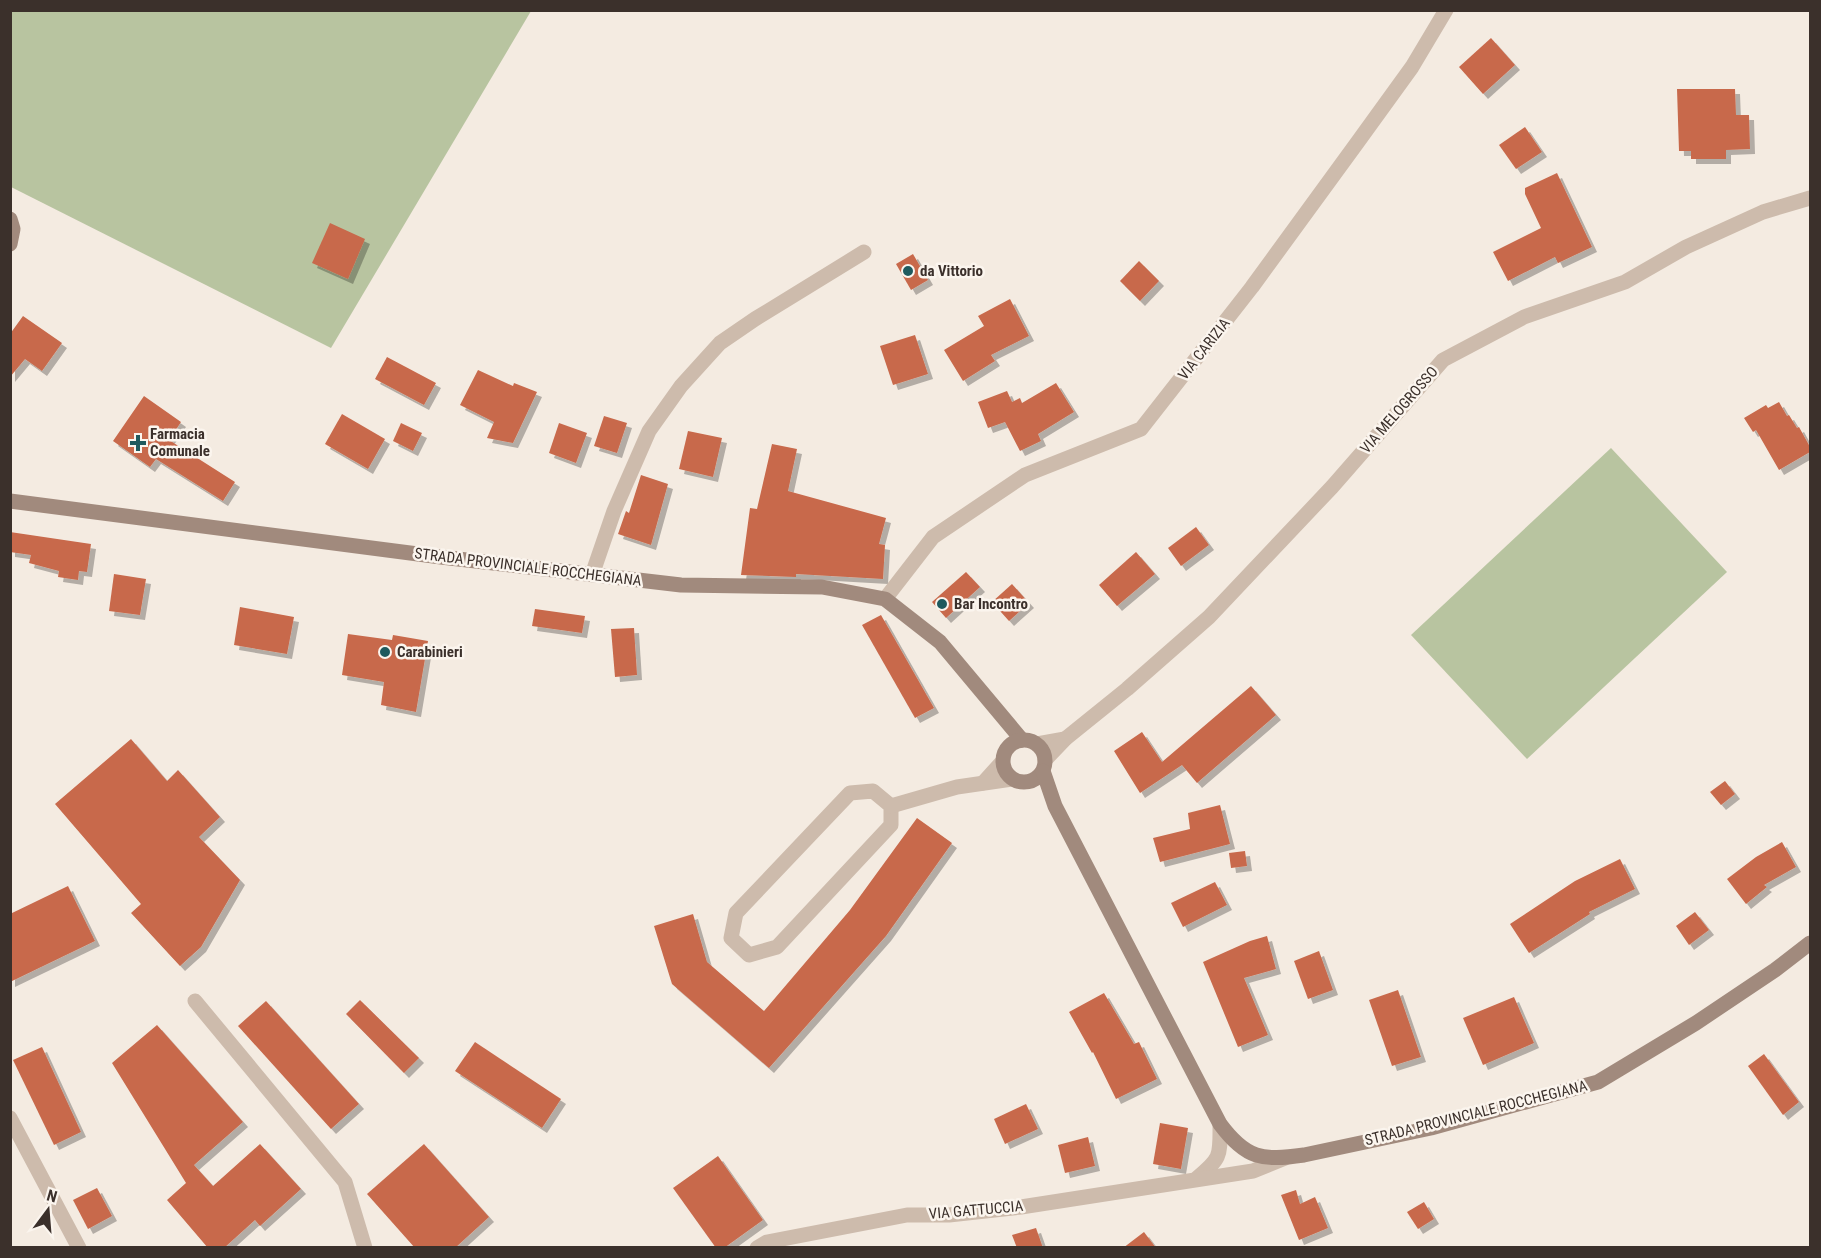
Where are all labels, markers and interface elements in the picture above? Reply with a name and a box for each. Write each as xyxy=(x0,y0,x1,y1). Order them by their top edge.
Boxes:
place label: da Vittorio xyxy=(920,262,983,280)
marker: da Vittorio xyxy=(901,264,915,278)
street label: VIA CARIZIA xyxy=(1174,314,1234,384)
street label: VIA MELOGROSSO xyxy=(1356,363,1442,457)
place label: Farmacia Comunale xyxy=(150,425,210,460)
marker: Farmacia Comunale xyxy=(131,436,145,450)
street label: STRADA PROVINCIALE ROCCHEGIANA xyxy=(413,544,643,590)
place label: Bar Incontro xyxy=(954,595,1028,613)
marker: Bar Incontro xyxy=(935,597,949,611)
place label: Carabinieri xyxy=(397,643,463,661)
marker: Carabinieri xyxy=(378,645,392,659)
street label: STRADA PROVINCIALE ROCCHEGIANA xyxy=(1363,1077,1589,1149)
north arrow xyxy=(18,1180,78,1240)
text: N xyxy=(45,1186,59,1207)
street label: VIA GATTUCCIA xyxy=(928,1197,1024,1223)

